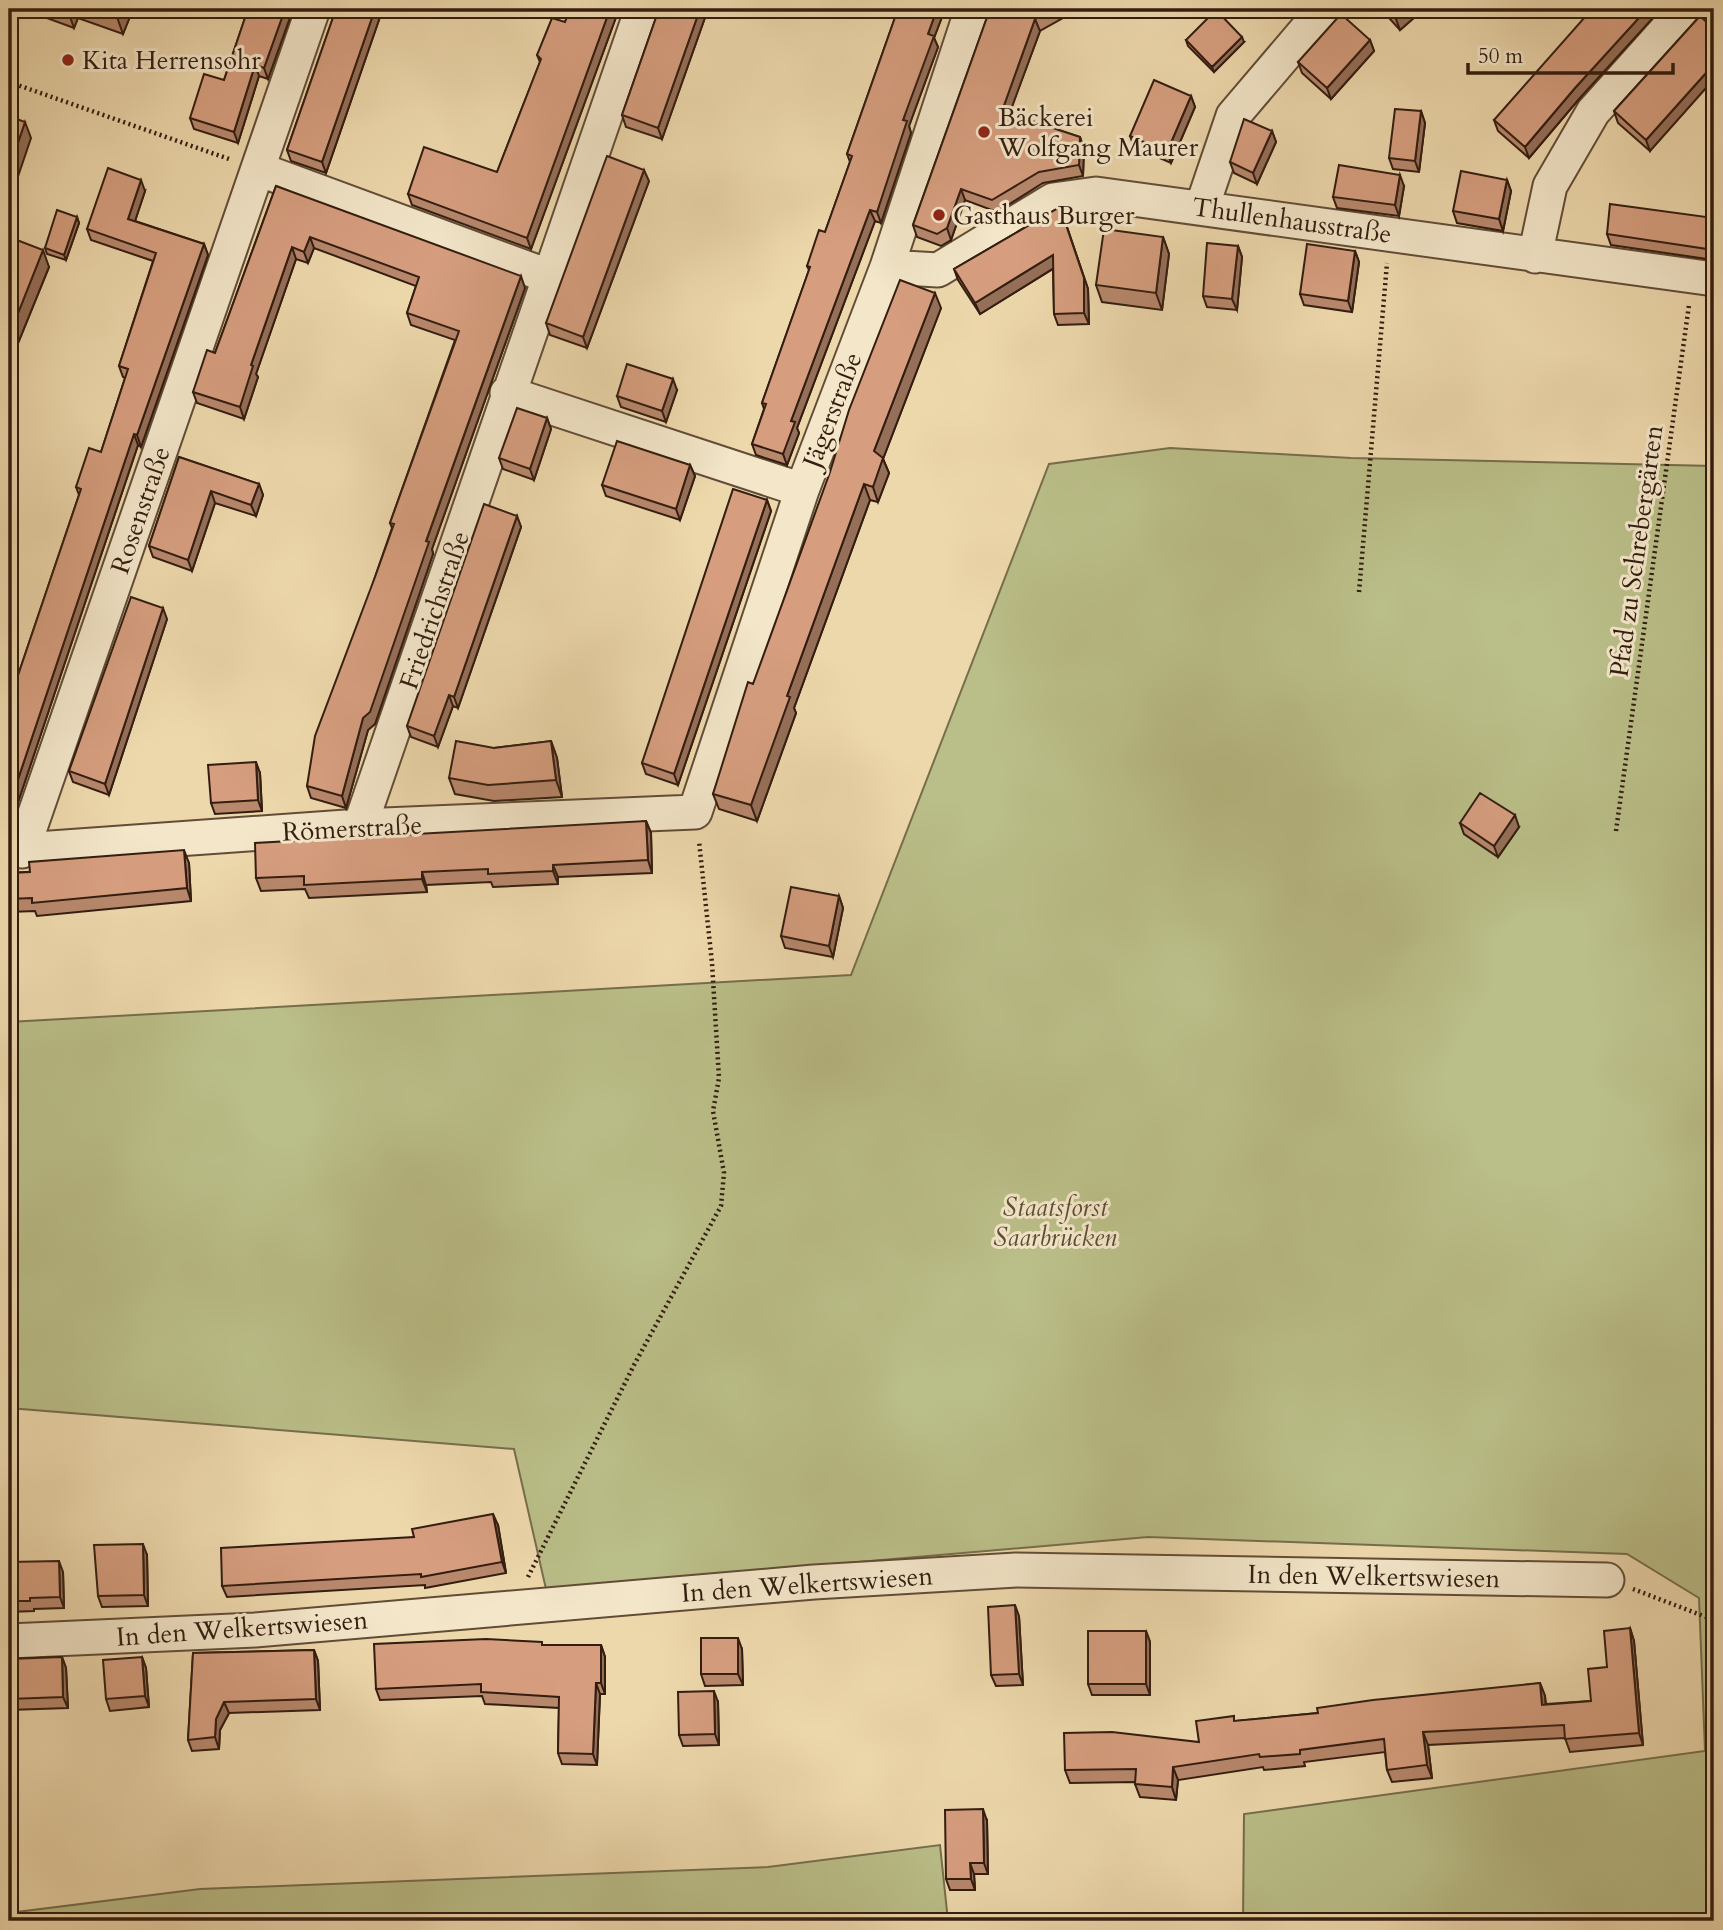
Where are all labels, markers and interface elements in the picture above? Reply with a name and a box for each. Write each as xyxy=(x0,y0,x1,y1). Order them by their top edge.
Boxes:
scale bar xyxy=(1468,32,1672,76)
text: 50 m xyxy=(1478,42,1523,71)
place label: Kita Herrensohr xyxy=(82,43,261,78)
marker: Kita Herrensohr xyxy=(60,52,76,68)
place label: Bäckerei Wolfgang Maurer xyxy=(997,100,1199,165)
marker: Bäckerei Wolfgang Maurer xyxy=(976,124,992,140)
street label: Thullenhausstraße xyxy=(1190,189,1394,252)
place label: Gasthaus Burger xyxy=(953,198,1135,233)
marker: Gasthaus Burger xyxy=(931,207,947,223)
street label: Jägerstraße xyxy=(793,347,870,477)
street label: Pfad zu Schrebergärten xyxy=(1601,423,1672,679)
street label: Rosenstraße xyxy=(102,442,179,578)
street label: Friedrichstraße xyxy=(391,526,478,694)
street label: Römerstraße xyxy=(281,807,423,850)
park label: Staatsforst Saarbrücken xyxy=(993,1190,1117,1255)
street label: In den Welkertswiesen xyxy=(1247,1557,1501,1596)
street label: In den Welkertswiesen xyxy=(680,1558,934,1611)
street label: In den Welkertswiesen xyxy=(115,1602,369,1655)

